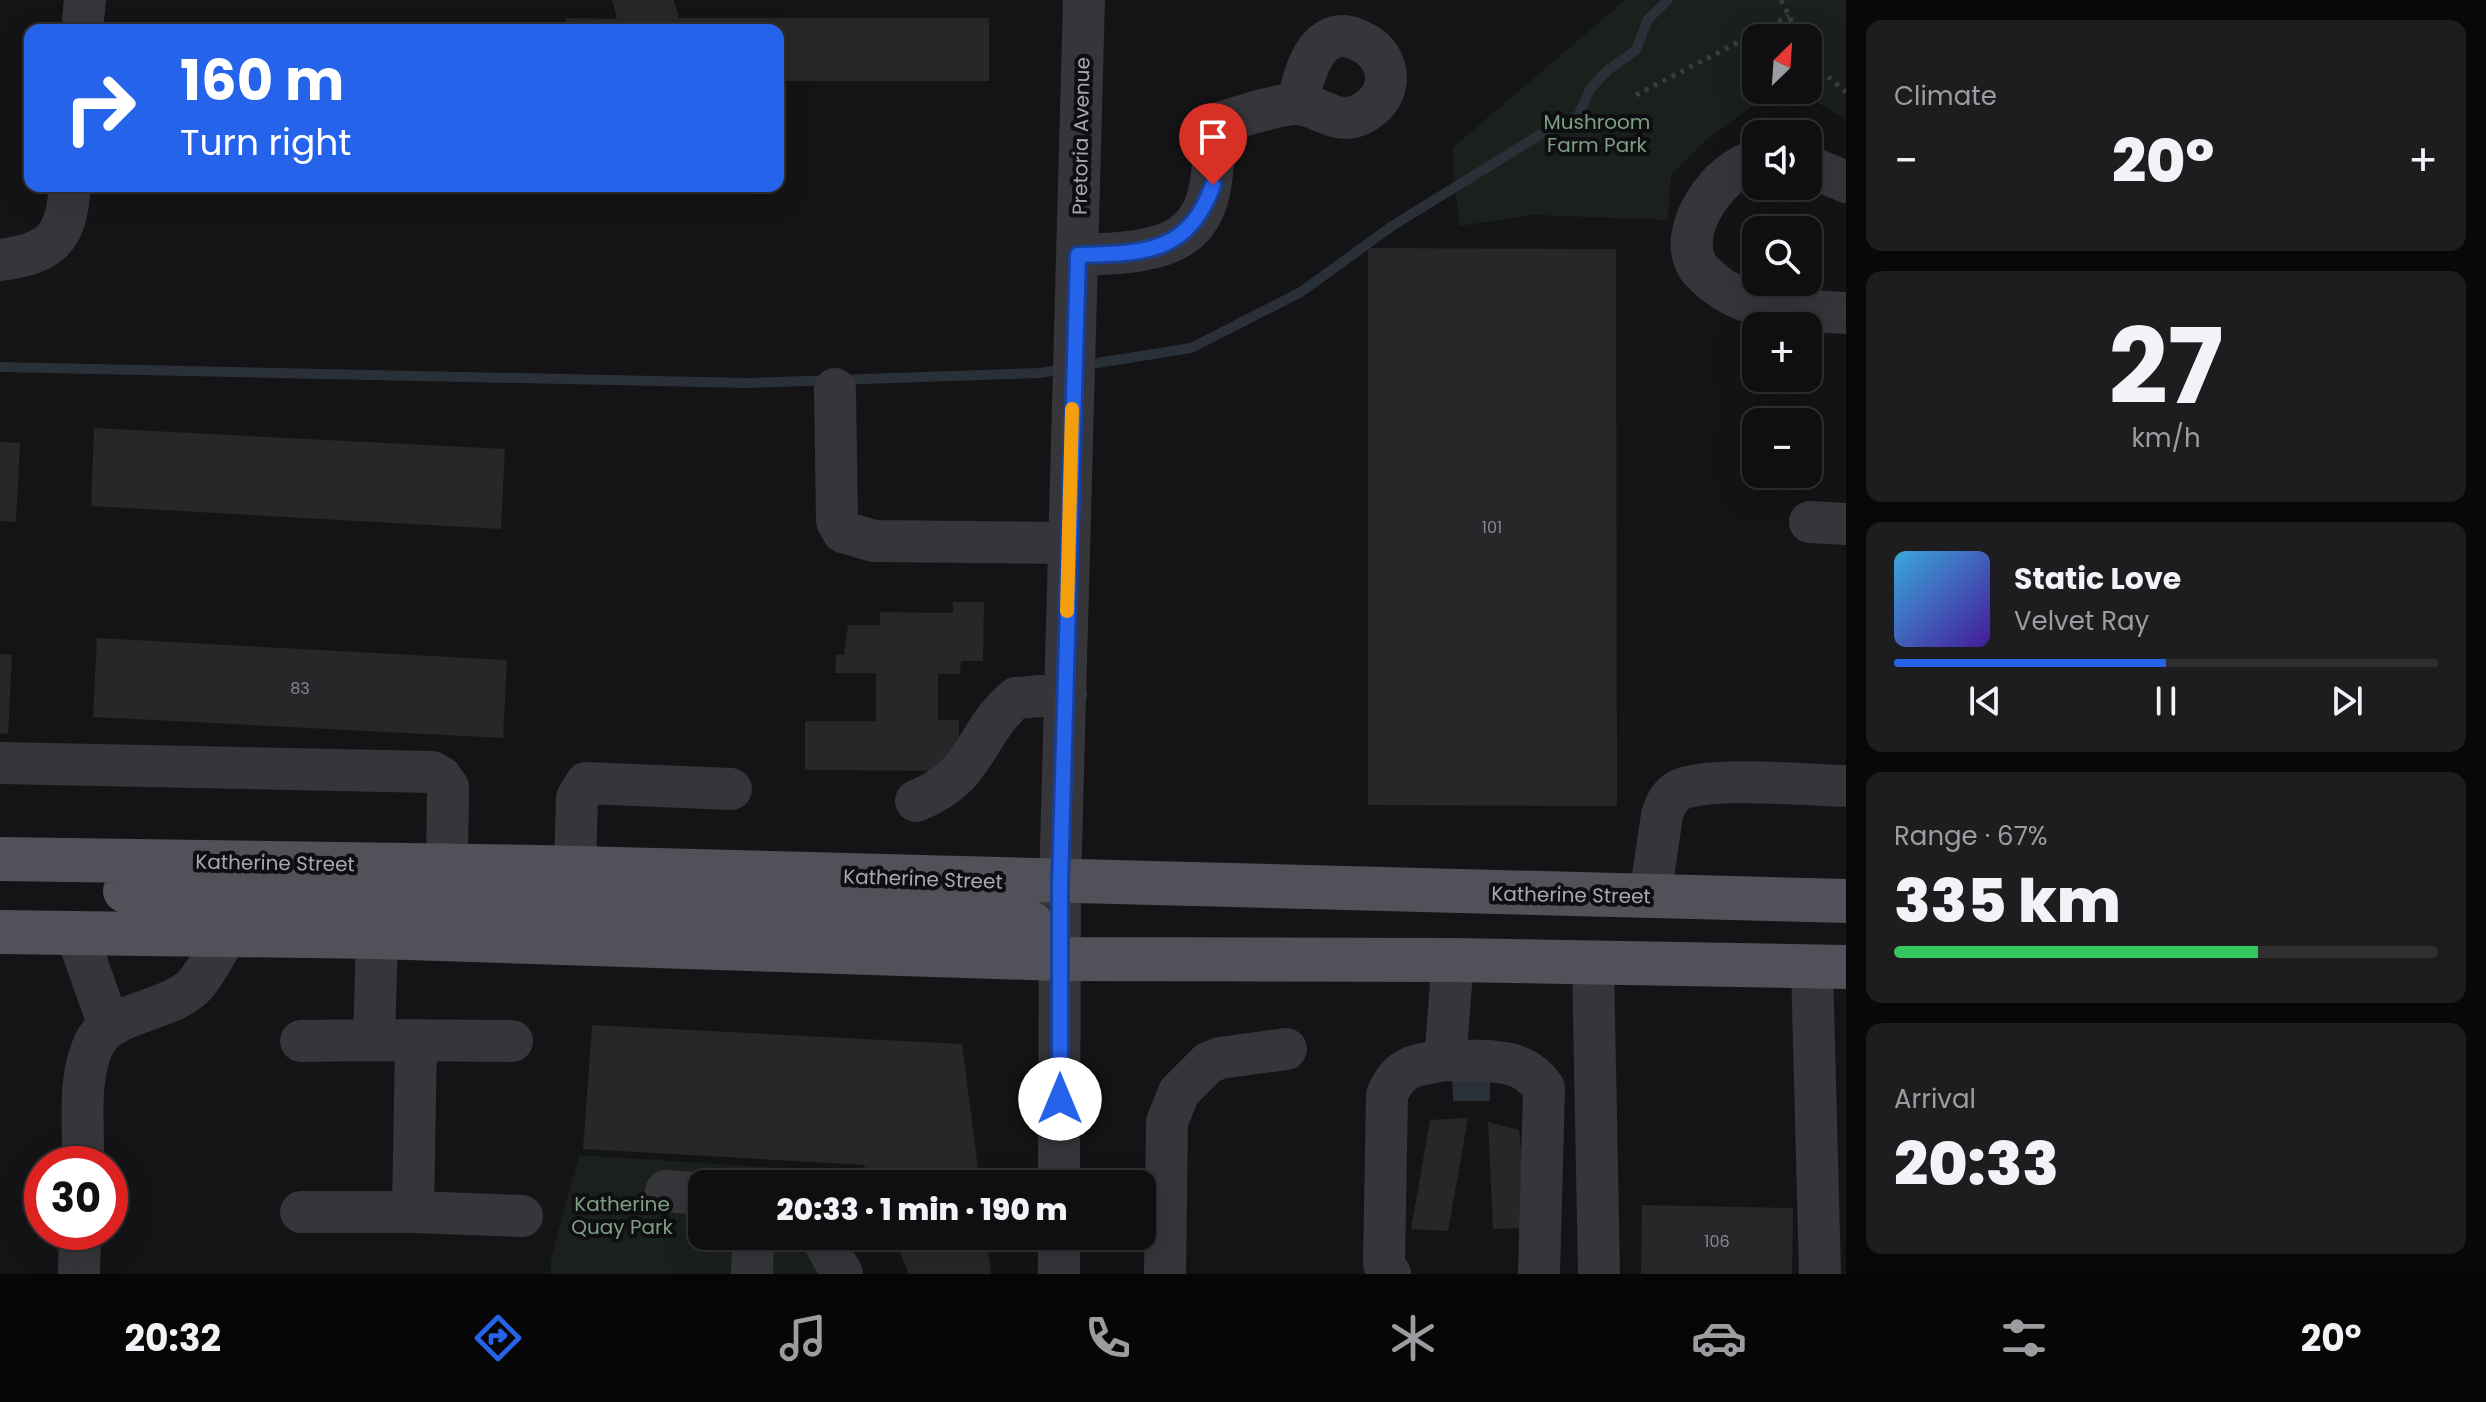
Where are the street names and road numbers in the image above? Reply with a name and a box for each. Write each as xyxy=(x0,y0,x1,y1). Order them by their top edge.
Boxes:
street label: Pretoria Avenue xyxy=(1066,57,1096,215)
street label: Katherine Street xyxy=(195,848,355,878)
street label: Katherine Street xyxy=(843,862,1003,896)
street label: Katherine Street xyxy=(1491,880,1651,910)

